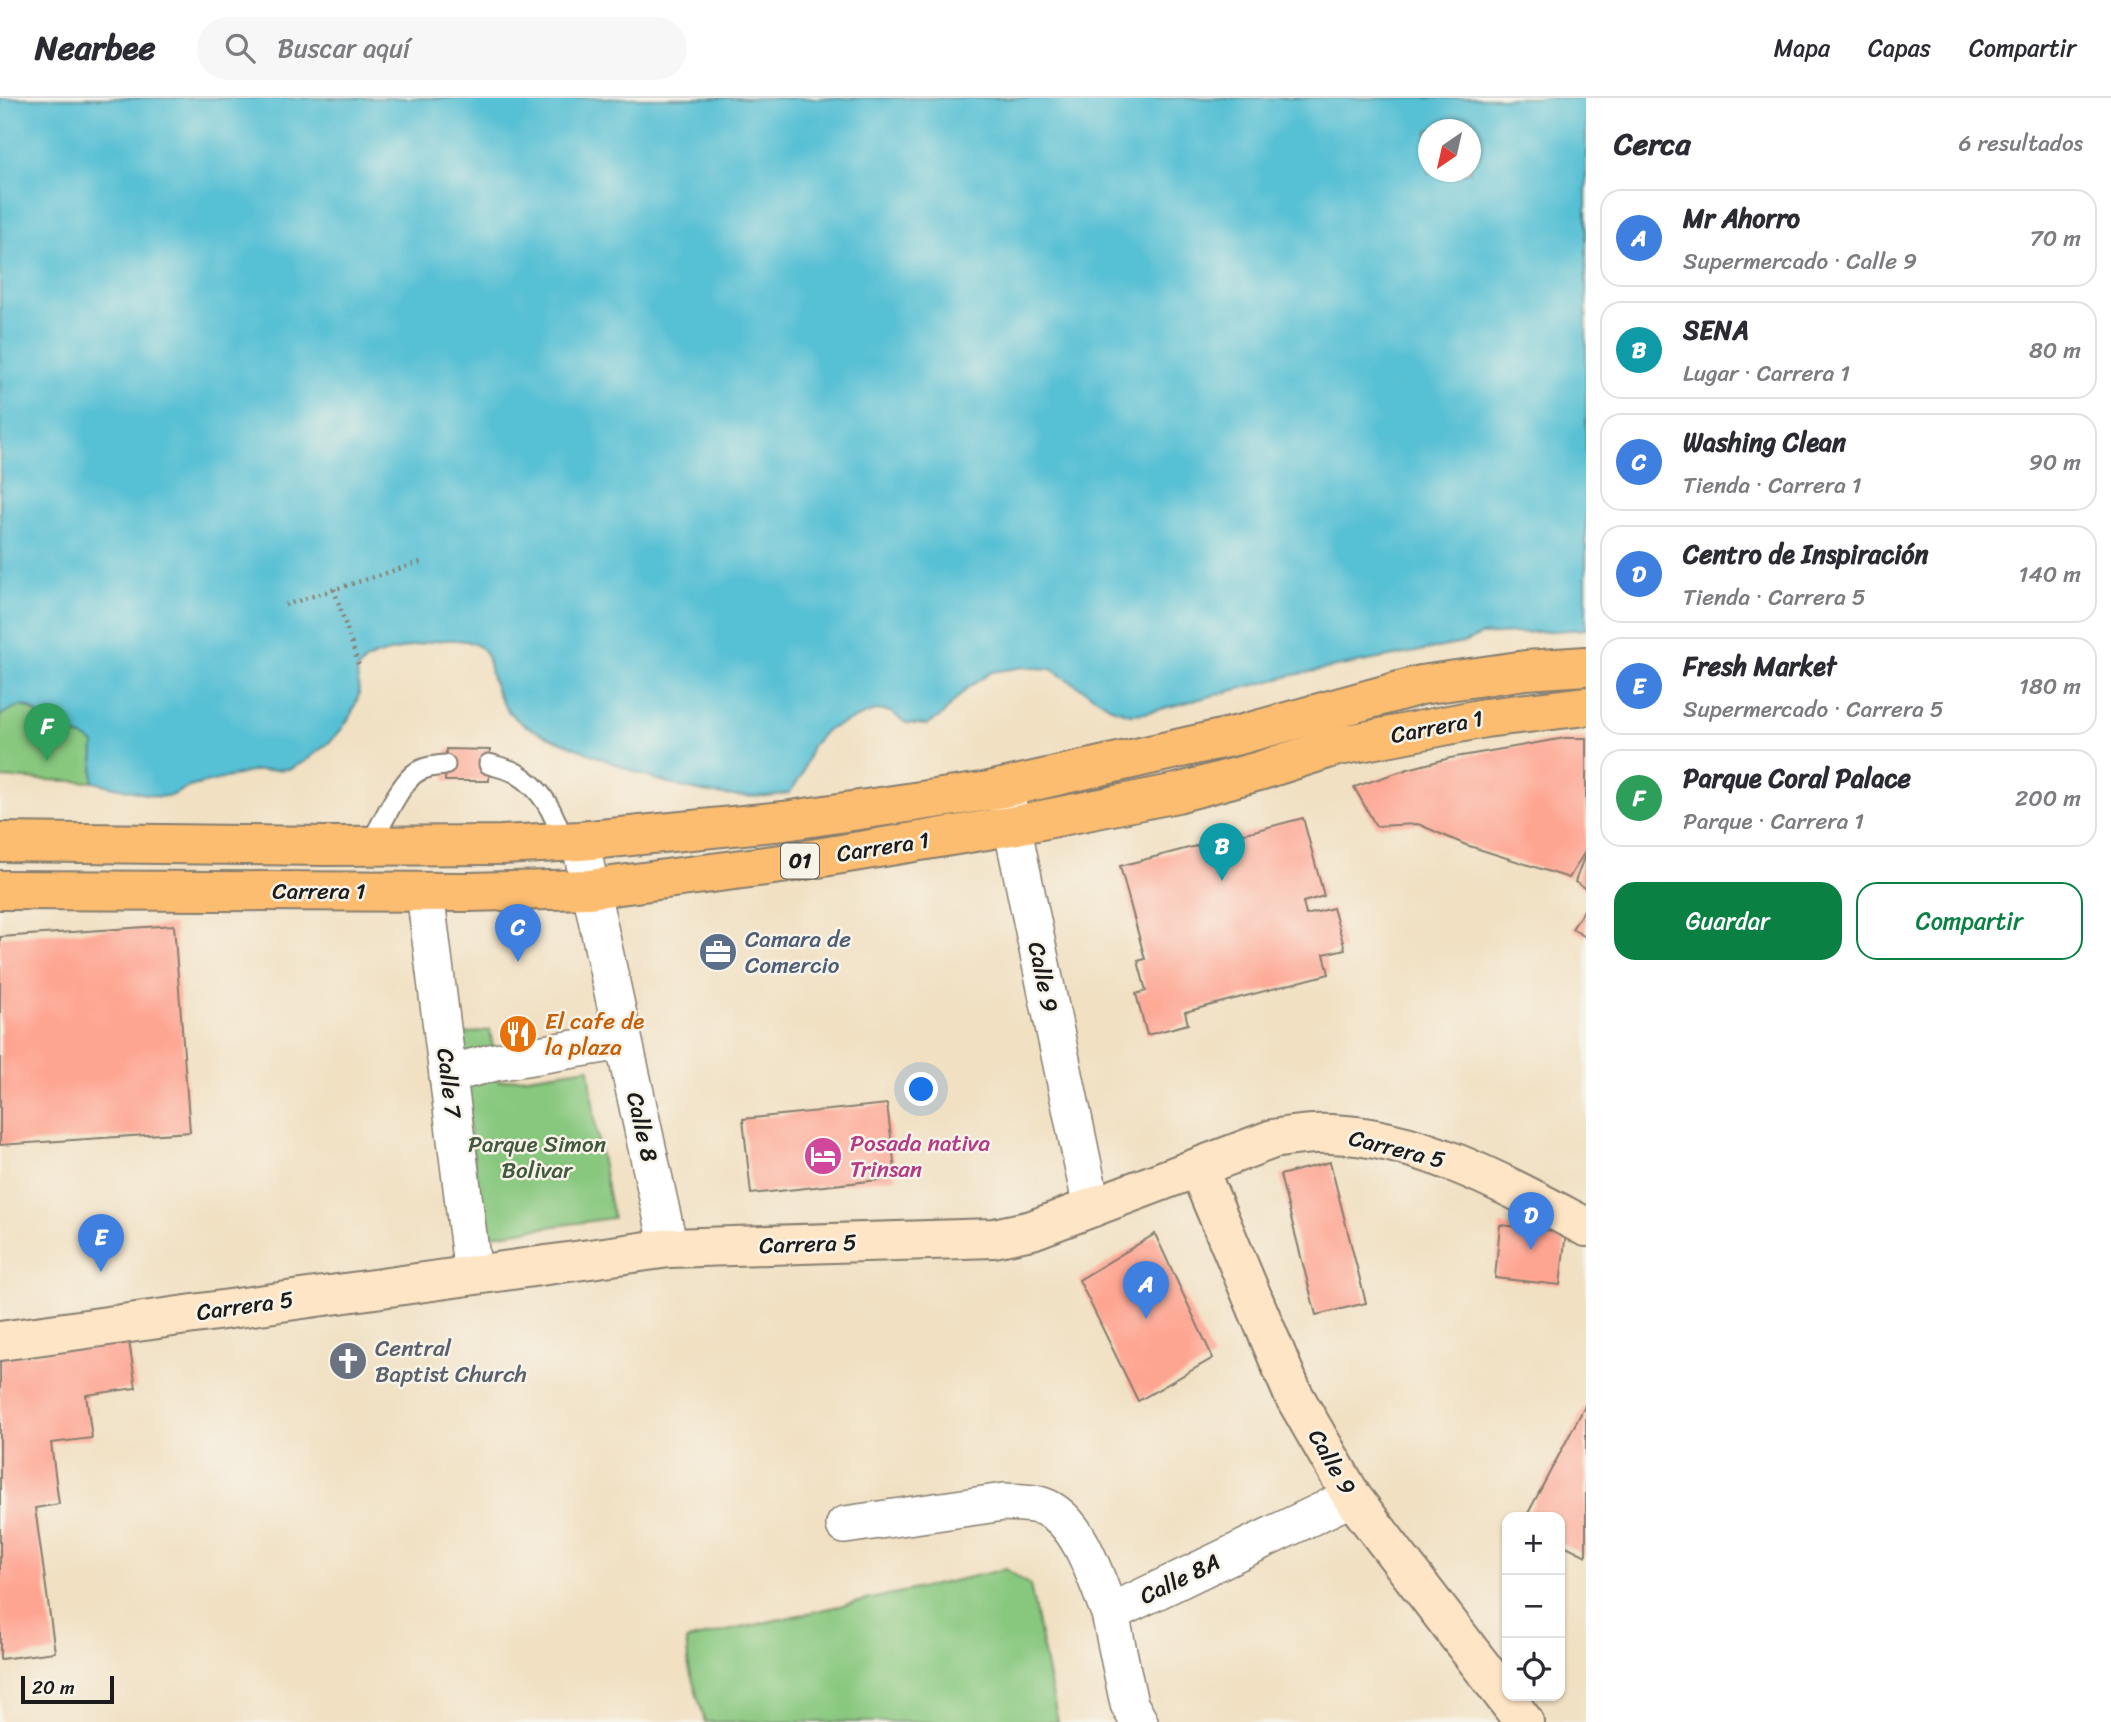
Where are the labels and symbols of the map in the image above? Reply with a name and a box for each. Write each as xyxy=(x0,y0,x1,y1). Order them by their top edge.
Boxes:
north arrow xyxy=(1418,119,1481,182)
street label: Carrera 1 xyxy=(1387,698,1487,756)
pin: F xyxy=(24,703,70,761)
street label: Carrera 1 xyxy=(834,819,932,875)
pin: B xyxy=(1199,823,1245,881)
road number: 01 xyxy=(781,844,819,878)
street label: Carrera 1 xyxy=(272,871,366,912)
pin: C xyxy=(495,904,541,962)
place label: Camara de Comercio xyxy=(745,919,851,986)
office icon: Camara de Comercio xyxy=(697,931,739,973)
street label: Calle 9 xyxy=(1016,938,1070,1016)
place label: El cafe de la plaza xyxy=(545,1001,644,1068)
restaurant icon: El cafe de la plaza xyxy=(497,1013,539,1055)
street label: Calle 7 xyxy=(424,1046,474,1122)
your location xyxy=(904,1072,938,1106)
street label: Calle 8 xyxy=(614,1088,670,1166)
street label: Carrera 5 xyxy=(1345,1117,1449,1181)
place label: Posada nativa Trinsan xyxy=(850,1123,991,1190)
park label: Parque Simon Bolivar xyxy=(468,1124,606,1191)
hotel icon: Posada nativa Trinsan xyxy=(802,1135,844,1177)
pin: D xyxy=(1508,1192,1554,1250)
pin: E xyxy=(78,1214,124,1272)
street label: Carrera 5 xyxy=(759,1222,857,1266)
pin: A xyxy=(1123,1261,1169,1319)
street label: Carrera 5 xyxy=(194,1279,296,1333)
place label: Central Baptist Church xyxy=(375,1328,527,1395)
church icon: Central Baptist Church xyxy=(327,1340,369,1382)
street label: Calle 9 xyxy=(1297,1421,1367,1503)
street label: Calle 8A xyxy=(1132,1542,1228,1616)
scale bar xyxy=(21,1673,114,1705)

